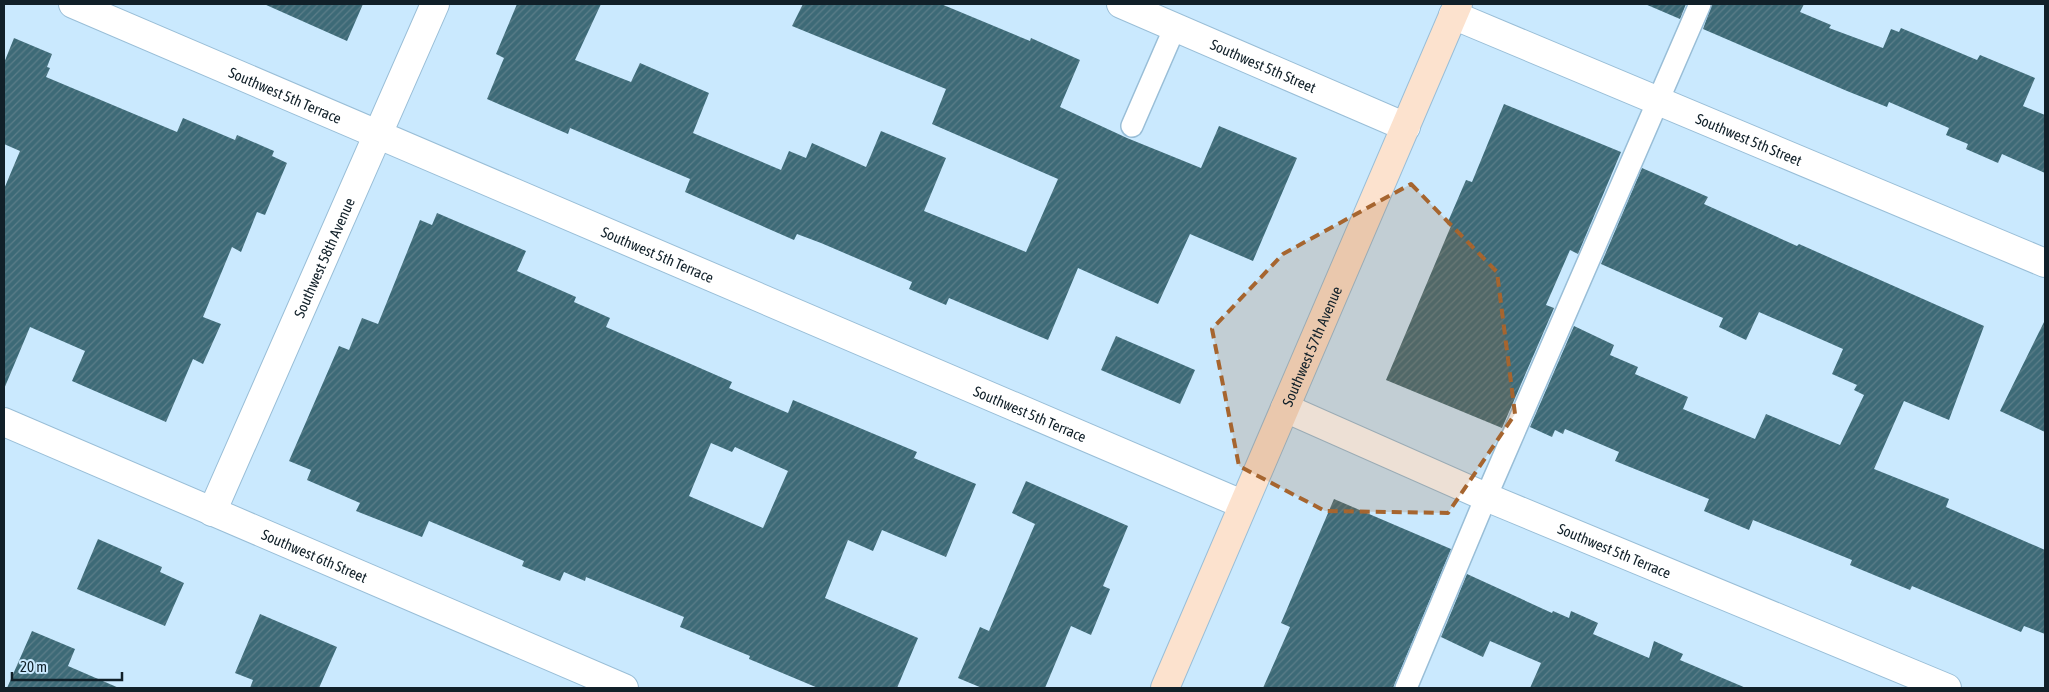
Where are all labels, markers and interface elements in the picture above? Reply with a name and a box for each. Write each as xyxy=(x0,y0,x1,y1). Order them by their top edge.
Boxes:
street label: Southwest 5th Street xyxy=(1208,35,1319,96)
street label: Southwest 5th Terrace xyxy=(227,63,344,126)
street label: Southwest 5th Street xyxy=(1694,109,1805,169)
street label: Southwest 58th Avenue xyxy=(290,195,358,320)
street label: Southwest 5th Terrace xyxy=(599,223,717,286)
street label: Southwest 57th Avenue xyxy=(1278,283,1345,409)
street label: Southwest 5th Terrace xyxy=(971,382,1089,445)
street label: Southwest 5th Terrace xyxy=(1556,519,1674,581)
street label: Southwest 6th Street xyxy=(259,525,370,585)
scale bar xyxy=(12,650,122,682)
text: 20 m xyxy=(20,658,47,675)

